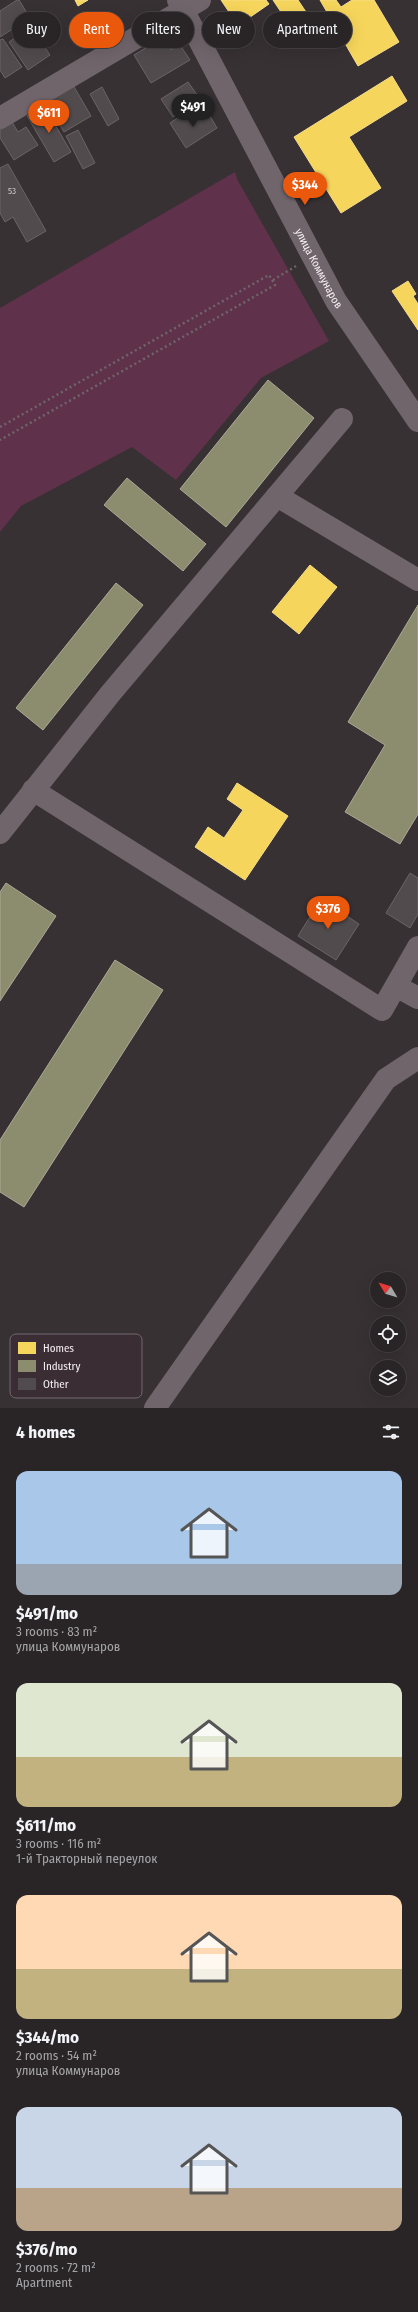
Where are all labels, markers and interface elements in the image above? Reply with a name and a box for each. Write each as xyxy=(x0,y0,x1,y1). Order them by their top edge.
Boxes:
chip: Buy xyxy=(12,12,61,48)
chip: Rent xyxy=(69,12,124,48)
chip: Filters xyxy=(132,12,194,48)
chip: New xyxy=(202,12,255,48)
chip: Apartment xyxy=(263,12,352,48)
pin: $491 xyxy=(169,94,217,128)
text: $491 xyxy=(181,99,205,114)
pin: $611 xyxy=(25,100,73,134)
text: $611 xyxy=(37,105,61,120)
pin: $344 xyxy=(281,172,329,206)
text: $344 xyxy=(292,177,318,192)
house number: 53 xyxy=(8,186,16,196)
street label: улица Коммунаров xyxy=(292,226,345,311)
pin: $376 xyxy=(304,896,352,930)
text: $376 xyxy=(316,901,340,916)
north arrow xyxy=(370,1272,406,1308)
map controls xyxy=(370,1272,406,1396)
button: locate xyxy=(370,1316,406,1352)
legend xyxy=(10,1334,142,1398)
text: Homes xyxy=(43,1342,74,1355)
text: Industry xyxy=(43,1360,80,1373)
button: layers xyxy=(370,1360,406,1396)
text: Other xyxy=(43,1378,69,1391)
icon: filters xyxy=(380,1421,402,1443)
text: 4 homes xyxy=(16,1422,75,1443)
icon: home xyxy=(173,1497,245,1569)
text: $491/mo xyxy=(16,1603,78,1624)
text: 3 rooms · 83 m² xyxy=(16,1624,97,1639)
text: улица Коммунаров xyxy=(16,1639,120,1654)
icon: home xyxy=(173,1709,245,1781)
text: $611/mo xyxy=(16,1815,76,1836)
text: 3 rooms · 116 m² xyxy=(16,1836,101,1851)
text: 1-й Тракторный переулок xyxy=(16,1851,157,1866)
icon: home xyxy=(173,1921,245,1993)
text: $344/mo xyxy=(16,2027,79,2048)
text: 2 rooms · 54 m² xyxy=(16,2048,97,2063)
text: улица Коммунаров xyxy=(16,2063,120,2078)
icon: home xyxy=(173,2133,245,2205)
text: $376/mo xyxy=(16,2239,77,2260)
text: 2 rooms · 72 m² xyxy=(16,2260,96,2275)
text: Apartment xyxy=(16,2275,72,2290)

